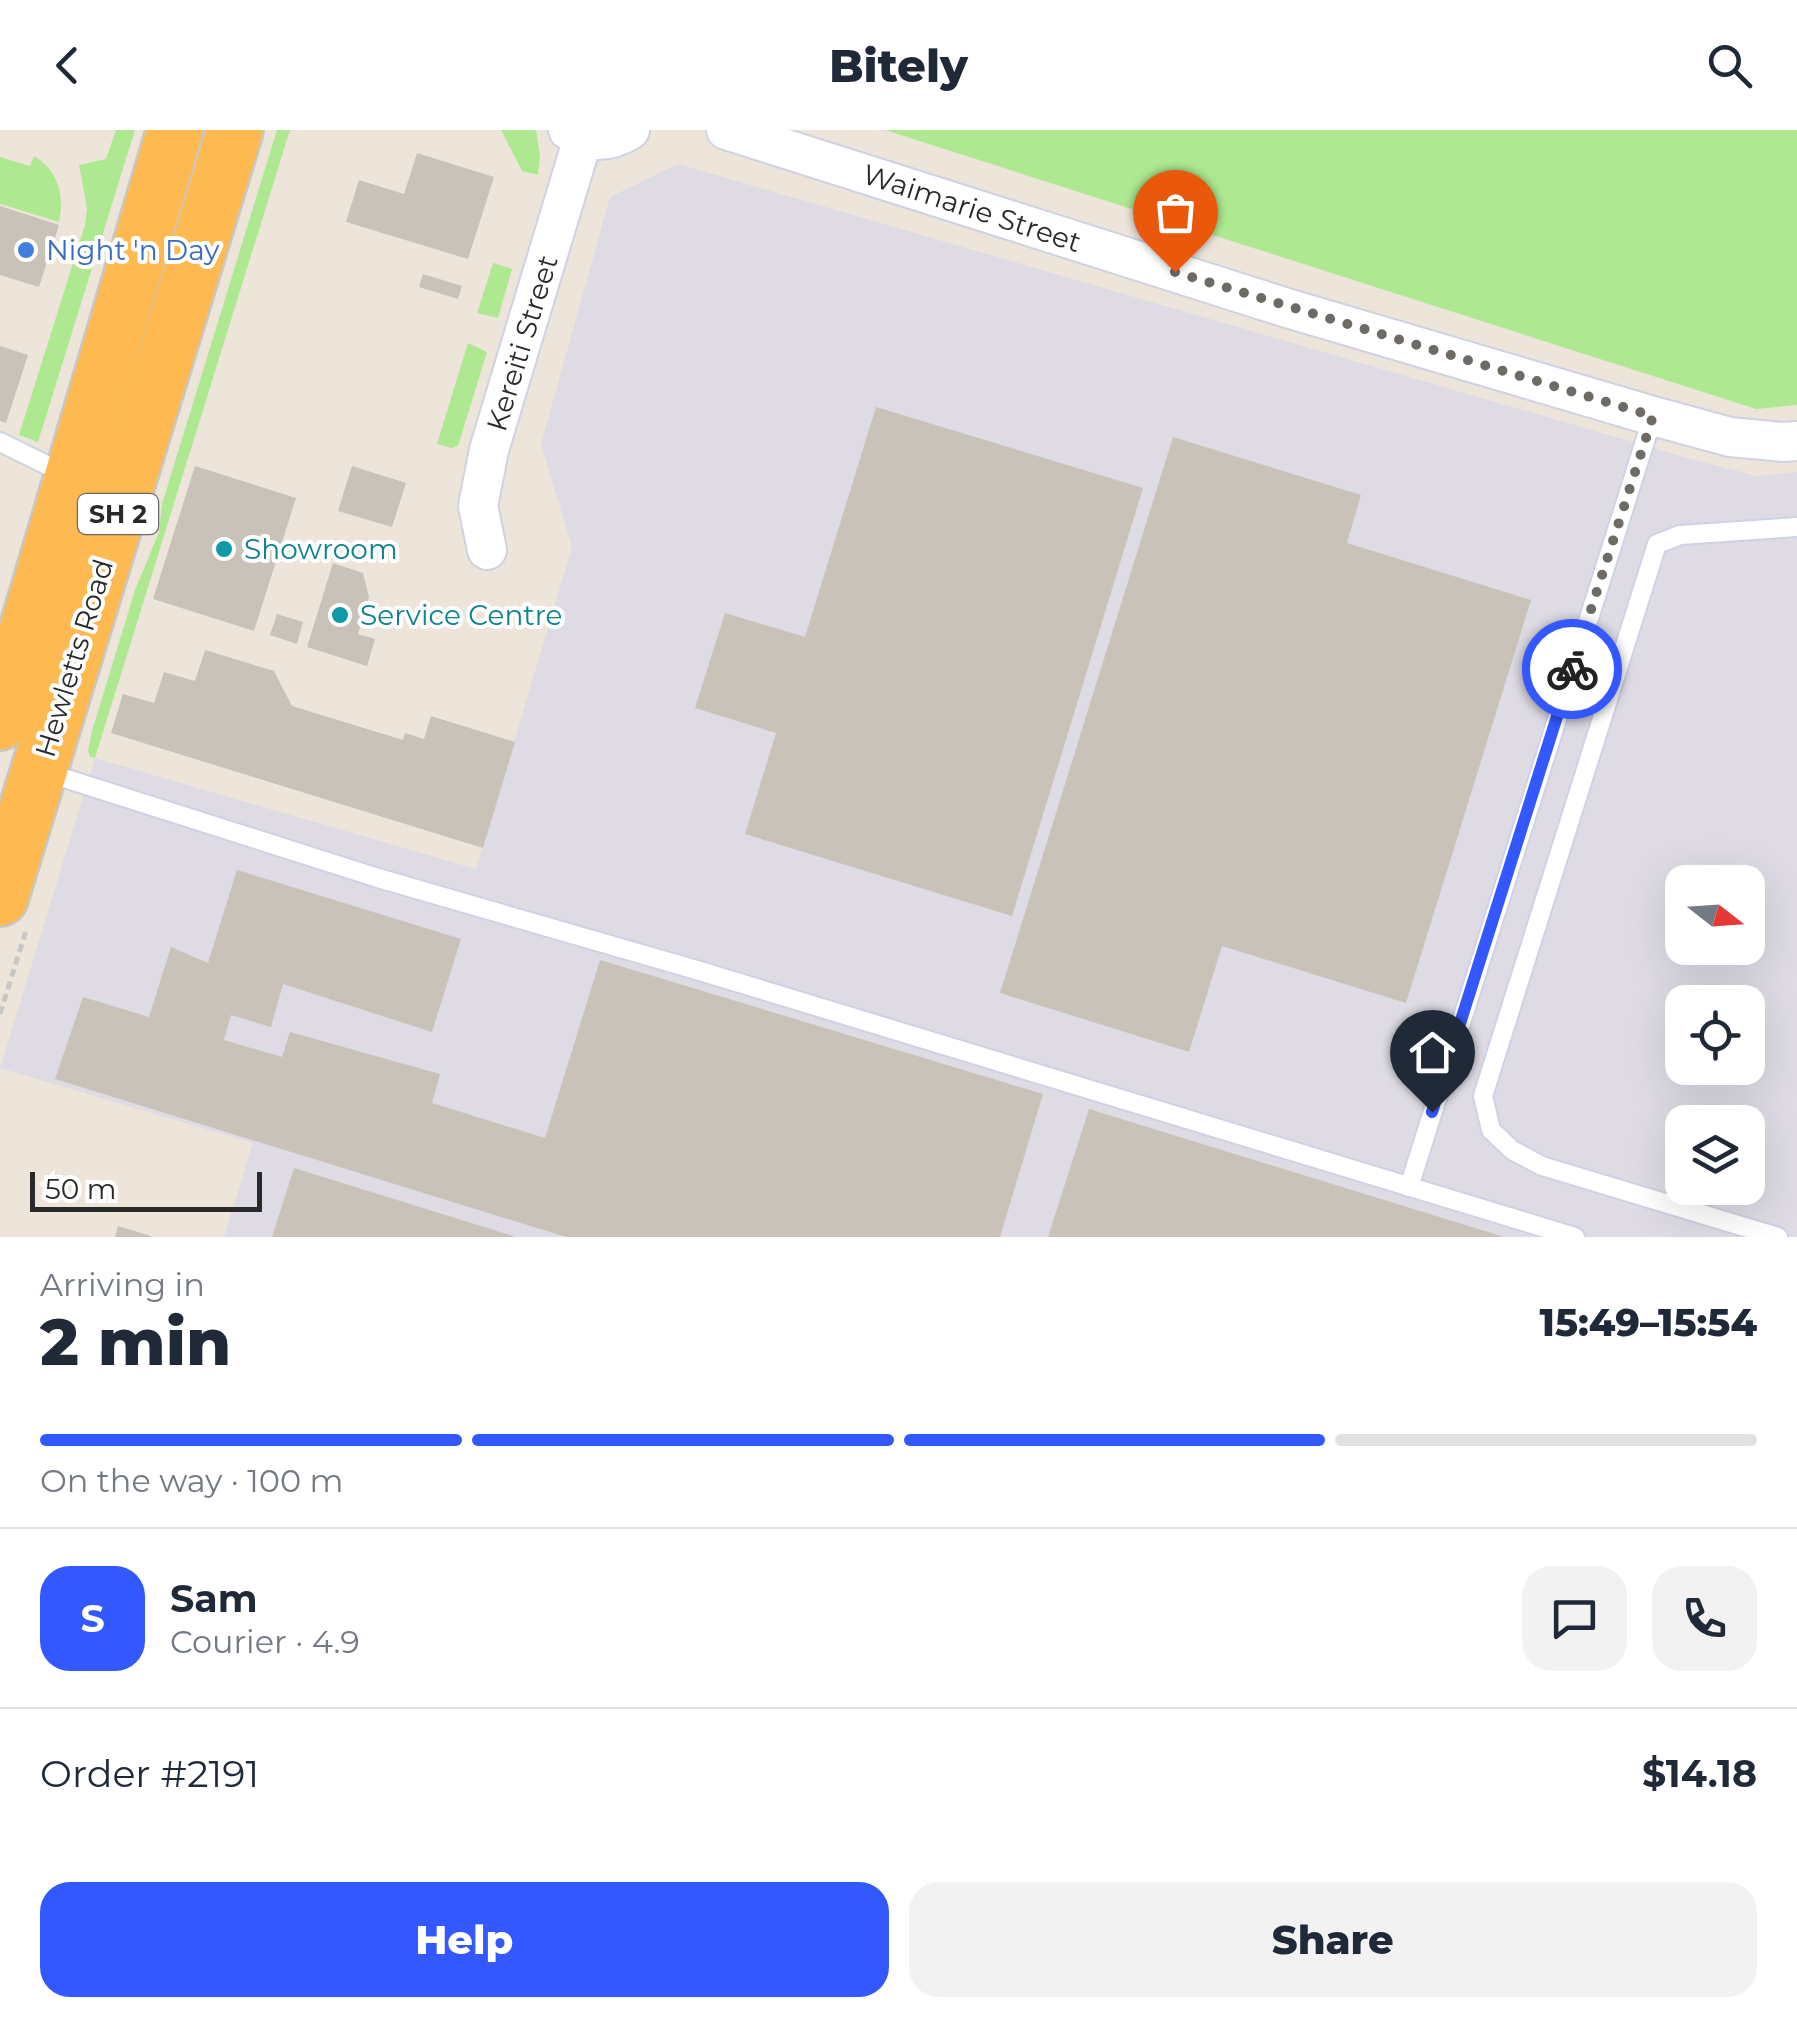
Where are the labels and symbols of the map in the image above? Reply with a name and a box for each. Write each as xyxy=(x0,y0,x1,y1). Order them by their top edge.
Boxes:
street label: Waimarie Street xyxy=(859,157,1085,259)
pin xyxy=(1133,170,1218,273)
place label: Night 'n Day xyxy=(46,233,220,267)
marker: Night 'n Day xyxy=(15,239,37,261)
street label: Kereiti Street xyxy=(479,251,565,435)
road number: SH 2 xyxy=(78,494,158,534)
place label: Showroom xyxy=(244,532,398,566)
marker: Showroom xyxy=(213,538,235,560)
street label: Hewletts Road xyxy=(28,555,120,761)
place label: Service Centre xyxy=(360,598,562,632)
marker: Service Centre xyxy=(329,604,351,626)
courier xyxy=(1522,619,1622,719)
north arrow xyxy=(1665,865,1765,965)
pin xyxy=(1390,1010,1475,1113)
scale bar xyxy=(30,1167,262,1212)

